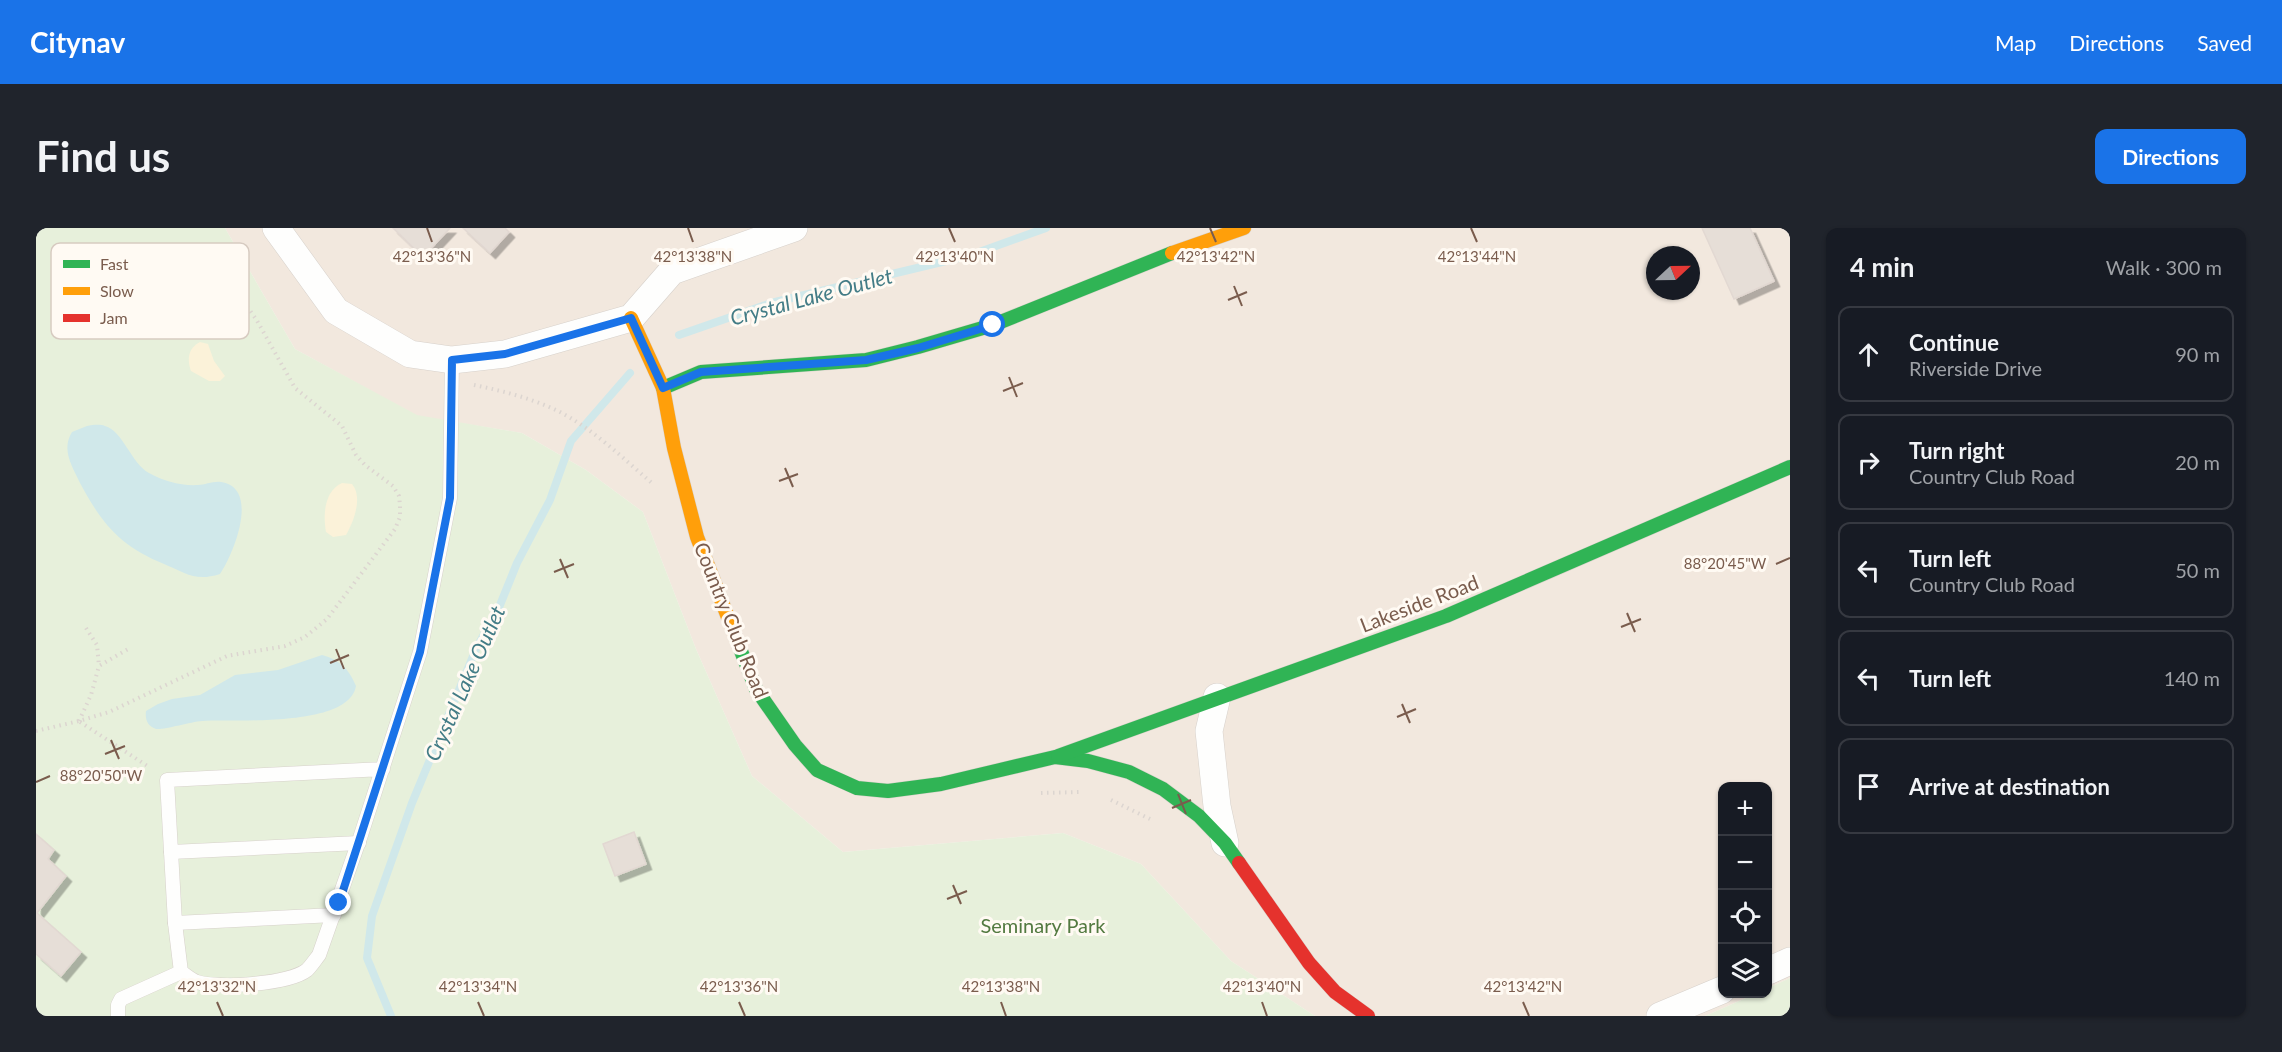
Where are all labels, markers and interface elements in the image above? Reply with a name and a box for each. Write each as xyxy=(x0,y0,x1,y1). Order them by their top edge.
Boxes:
text: Citynav xyxy=(30,25,125,59)
text: Map xyxy=(1995,30,2036,55)
text: Directions xyxy=(2069,30,2164,55)
text: Saved xyxy=(2197,30,2252,55)
button: Directions xyxy=(2095,129,2246,184)
text: Find us xyxy=(36,131,170,181)
legend xyxy=(51,243,249,339)
north arrow xyxy=(1646,246,1700,300)
text: 42°13'36"N xyxy=(393,247,471,265)
text: 42°13'38"N xyxy=(654,247,732,265)
text: 42°13'40"N xyxy=(916,247,994,265)
text: 42°13'42"N xyxy=(1177,247,1255,265)
text: 42°13'44"N xyxy=(1438,247,1516,265)
text: 4 min xyxy=(1850,251,1914,283)
text: Fast xyxy=(100,254,129,273)
text: Walk · 300 m xyxy=(2106,255,2222,279)
water label: Crystal Lake Outlet xyxy=(727,262,895,330)
text: Slow xyxy=(100,281,134,300)
text: Jam xyxy=(100,308,128,327)
route start xyxy=(979,311,1005,337)
text: Continue xyxy=(1909,329,1999,356)
icon: ahead xyxy=(1852,338,1885,371)
text: 90 m xyxy=(2175,342,2220,366)
text: Riverside Drive xyxy=(1909,356,2042,380)
text: Turn right xyxy=(1909,437,2004,464)
icon: right xyxy=(1852,446,1885,479)
text: 20 m xyxy=(2175,450,2220,474)
text: Country Club Road xyxy=(1909,464,2075,488)
street label: Country Club Road xyxy=(690,539,774,701)
text: Turn left xyxy=(1909,545,1991,572)
text: 88°20'45"W xyxy=(1684,554,1767,572)
icon: left xyxy=(1852,554,1885,587)
text: 50 m xyxy=(2175,558,2220,582)
street label: Lakeside Road xyxy=(1356,569,1482,637)
text: Country Club Road xyxy=(1909,572,2075,596)
water label: Crystal Lake Outlet xyxy=(419,601,510,764)
icon: left xyxy=(1852,662,1885,695)
text: Turn left xyxy=(1909,665,1991,692)
text: 140 m xyxy=(2164,666,2220,690)
text: 88°20'50"W xyxy=(60,766,143,784)
icon: arrive xyxy=(1852,770,1885,803)
text: Arrive at destination xyxy=(1909,773,2110,800)
map controls xyxy=(1718,782,1772,998)
button: + xyxy=(1718,782,1772,836)
button: − xyxy=(1718,836,1772,890)
route end xyxy=(325,889,351,915)
button: locate xyxy=(1718,890,1772,944)
park label: Seminary Park xyxy=(981,913,1106,937)
button: layers xyxy=(1718,944,1772,998)
text: 42°13'32"N xyxy=(178,977,256,995)
text: 42°13'34"N xyxy=(439,977,517,995)
text: 42°13'36"N xyxy=(700,977,778,995)
text: 42°13'38"N xyxy=(962,977,1040,995)
text: 42°13'40"N xyxy=(1223,977,1301,995)
text: 42°13'42"N xyxy=(1484,977,1562,995)

